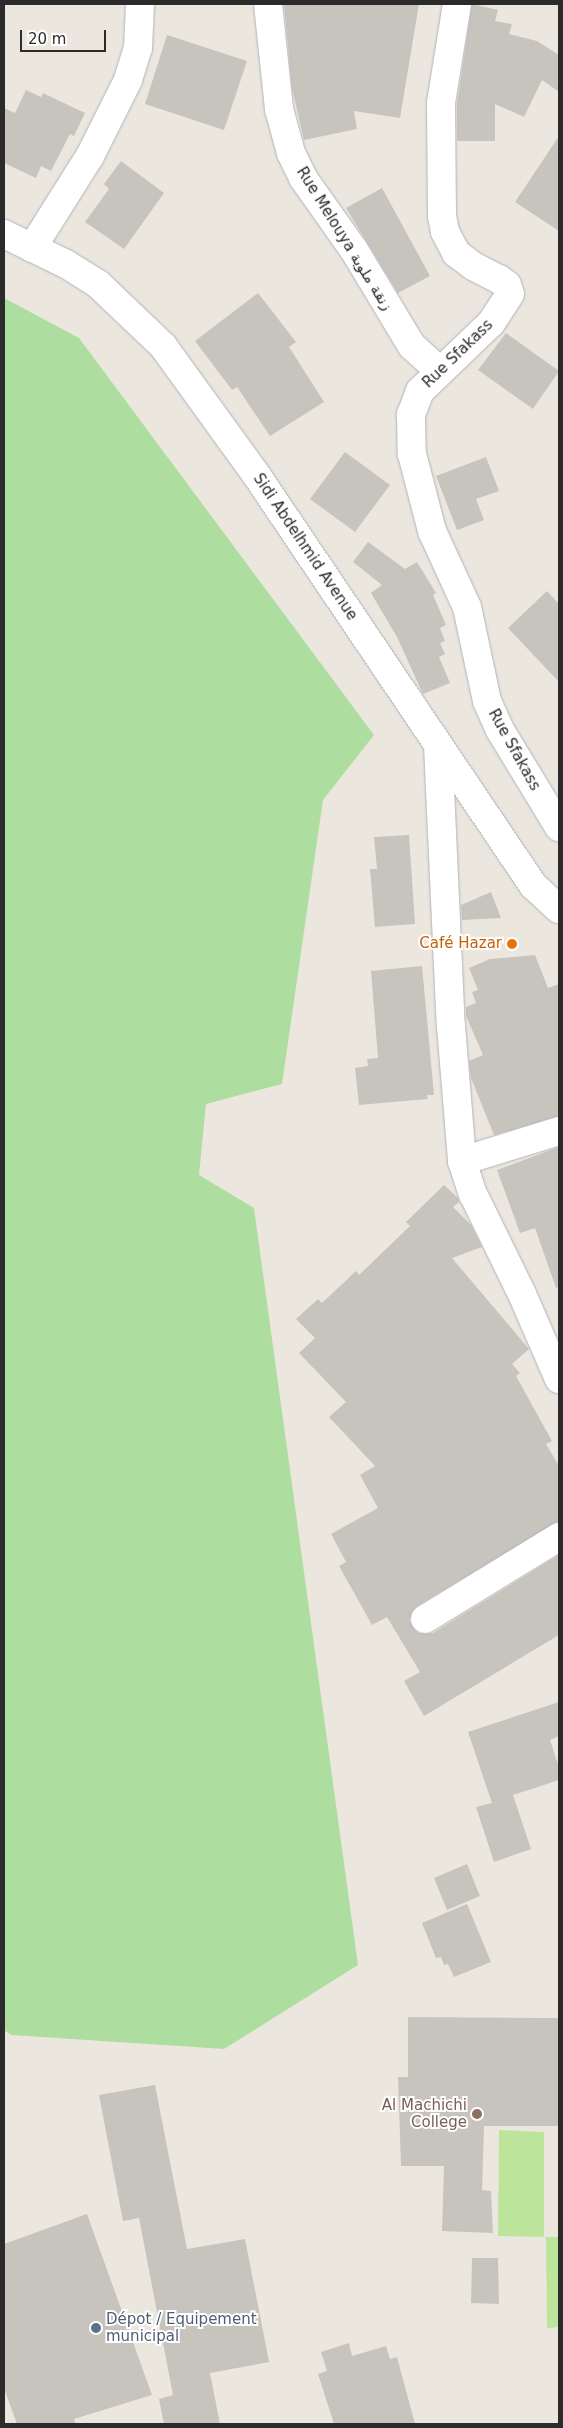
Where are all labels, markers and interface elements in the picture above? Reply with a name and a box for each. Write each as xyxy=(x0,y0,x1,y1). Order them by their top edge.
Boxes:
scale bar xyxy=(22,20,109,52)
text: 20 m xyxy=(28,30,66,48)
street label: Rue Melouya زنقة ملوية xyxy=(292,164,396,314)
street label: Rue Sfakass xyxy=(419,316,497,392)
street label: Sidi Abdelhmid Avenue xyxy=(249,470,361,624)
street label: Rue Sfakass xyxy=(484,706,544,794)
place label: Café Hazar xyxy=(419,935,502,953)
marker: Café Hazar xyxy=(506,938,518,950)
place label: Al Machichi College xyxy=(382,2096,467,2131)
marker: Al Machichi College xyxy=(471,2108,483,2120)
place label: Dépot / Equipement municipal xyxy=(106,2310,257,2345)
marker: Dépot / Equipement municipal xyxy=(90,2322,102,2334)

